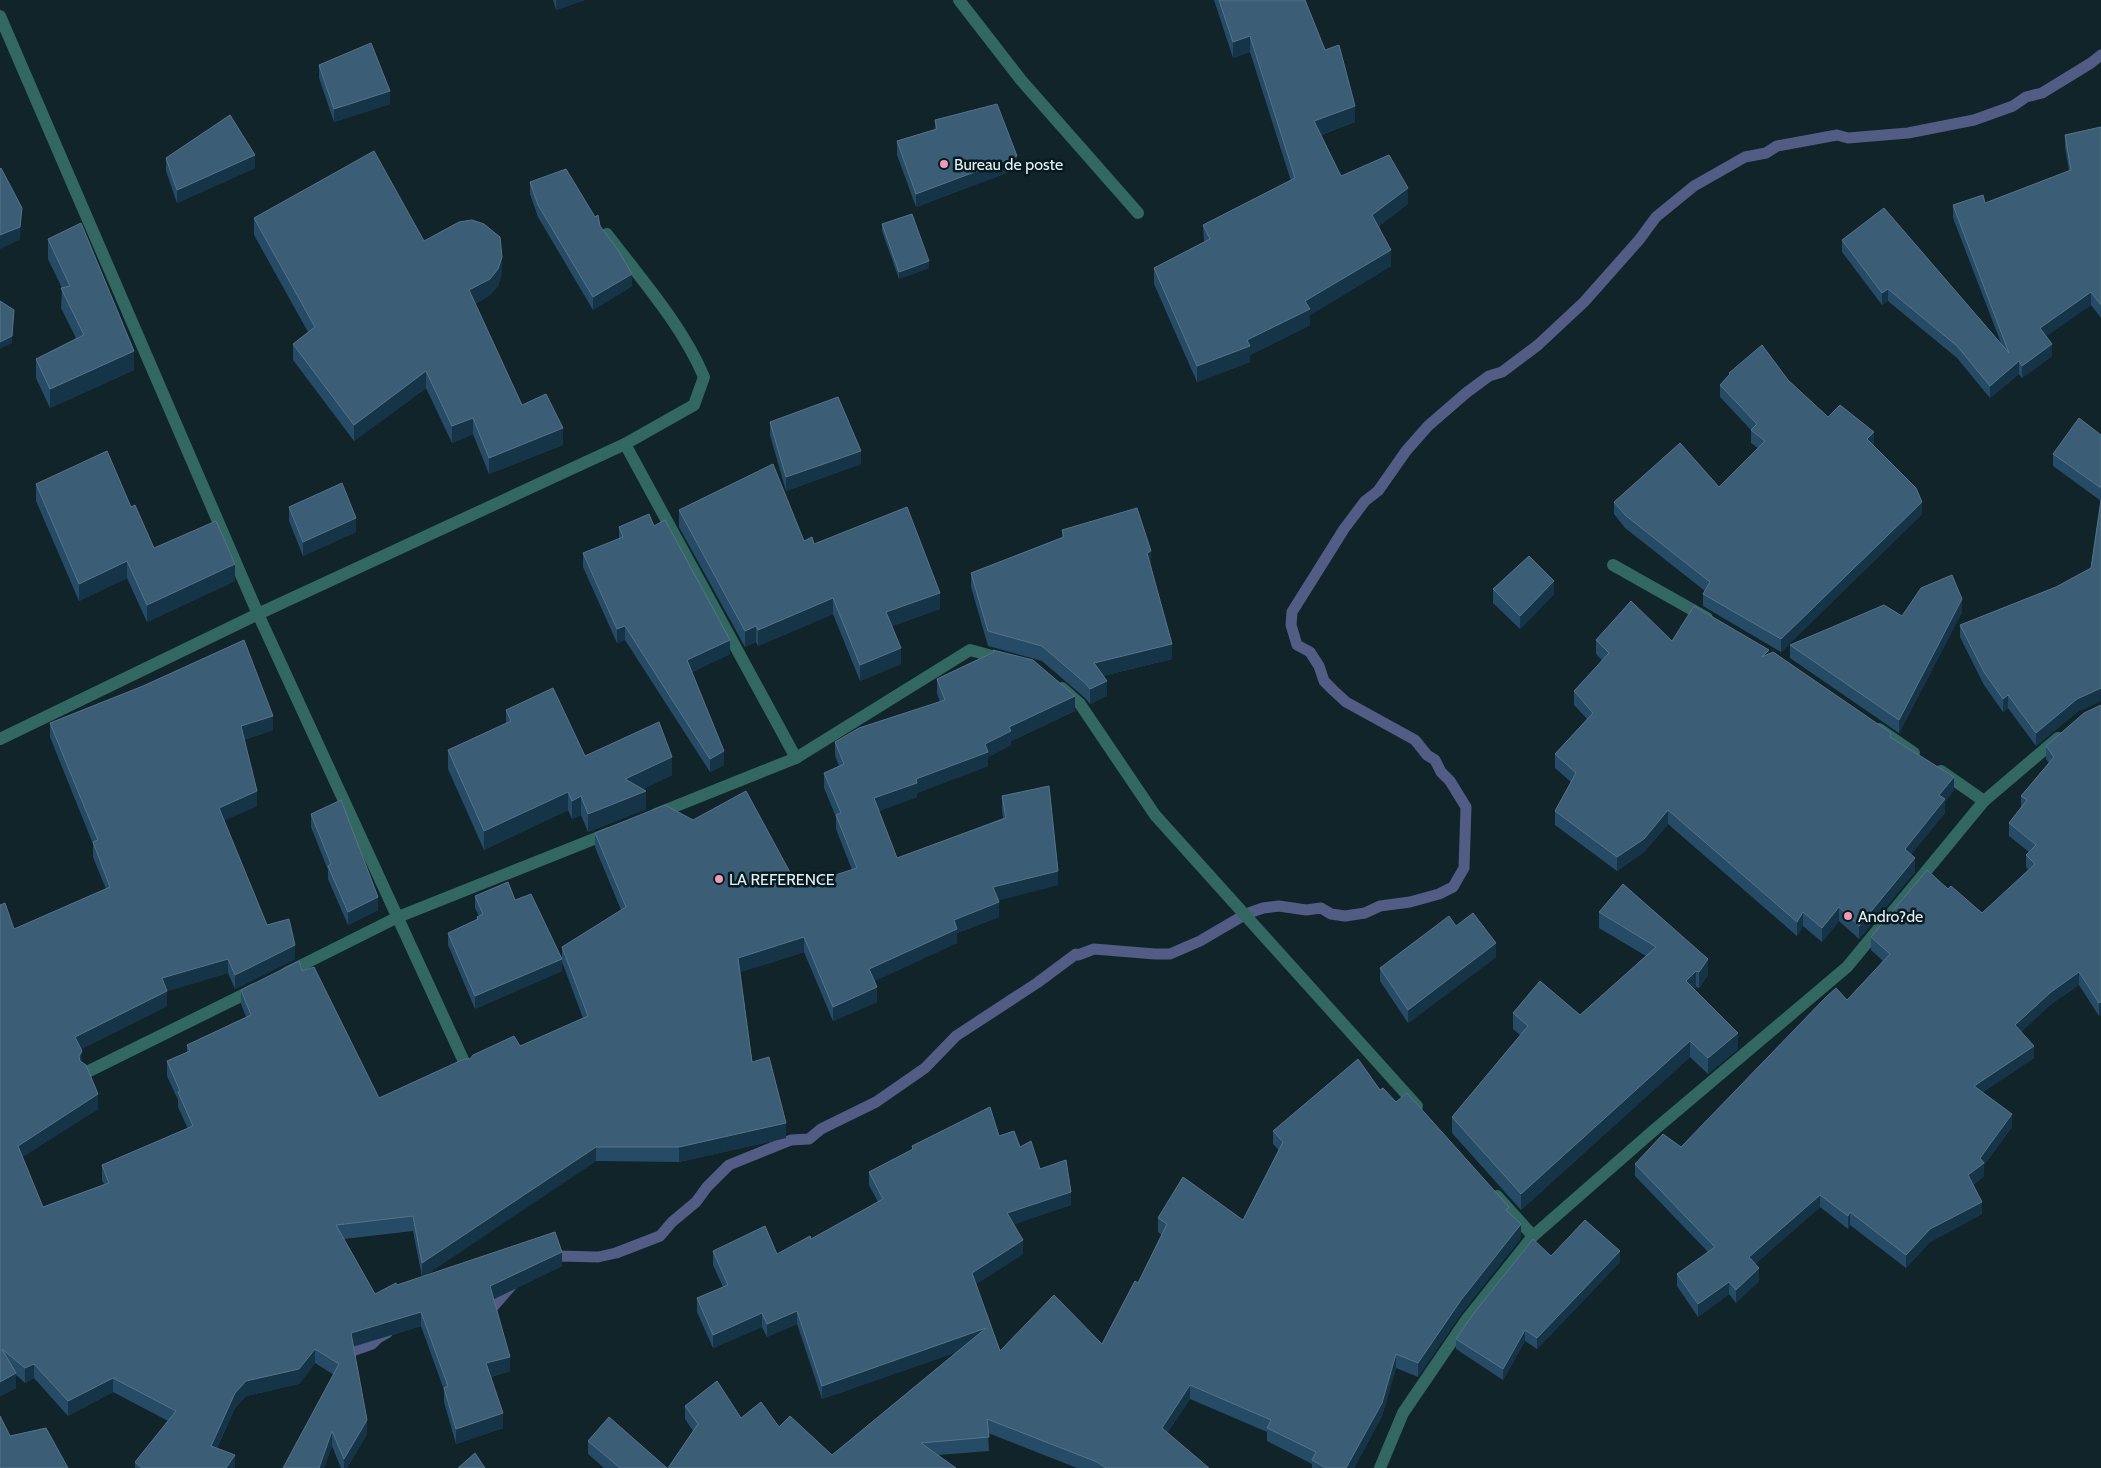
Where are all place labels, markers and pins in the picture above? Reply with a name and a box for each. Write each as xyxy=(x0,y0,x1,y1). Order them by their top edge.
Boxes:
place label: Bureau de poste xyxy=(954,155,1063,174)
marker: Bureau de poste xyxy=(938,158,950,170)
place label: LA REFERENCE xyxy=(729,870,835,889)
marker: LA REFERENCE xyxy=(713,873,725,885)
place label: Andro?de xyxy=(1858,907,1923,926)
marker: Andro?de xyxy=(1842,910,1854,922)

